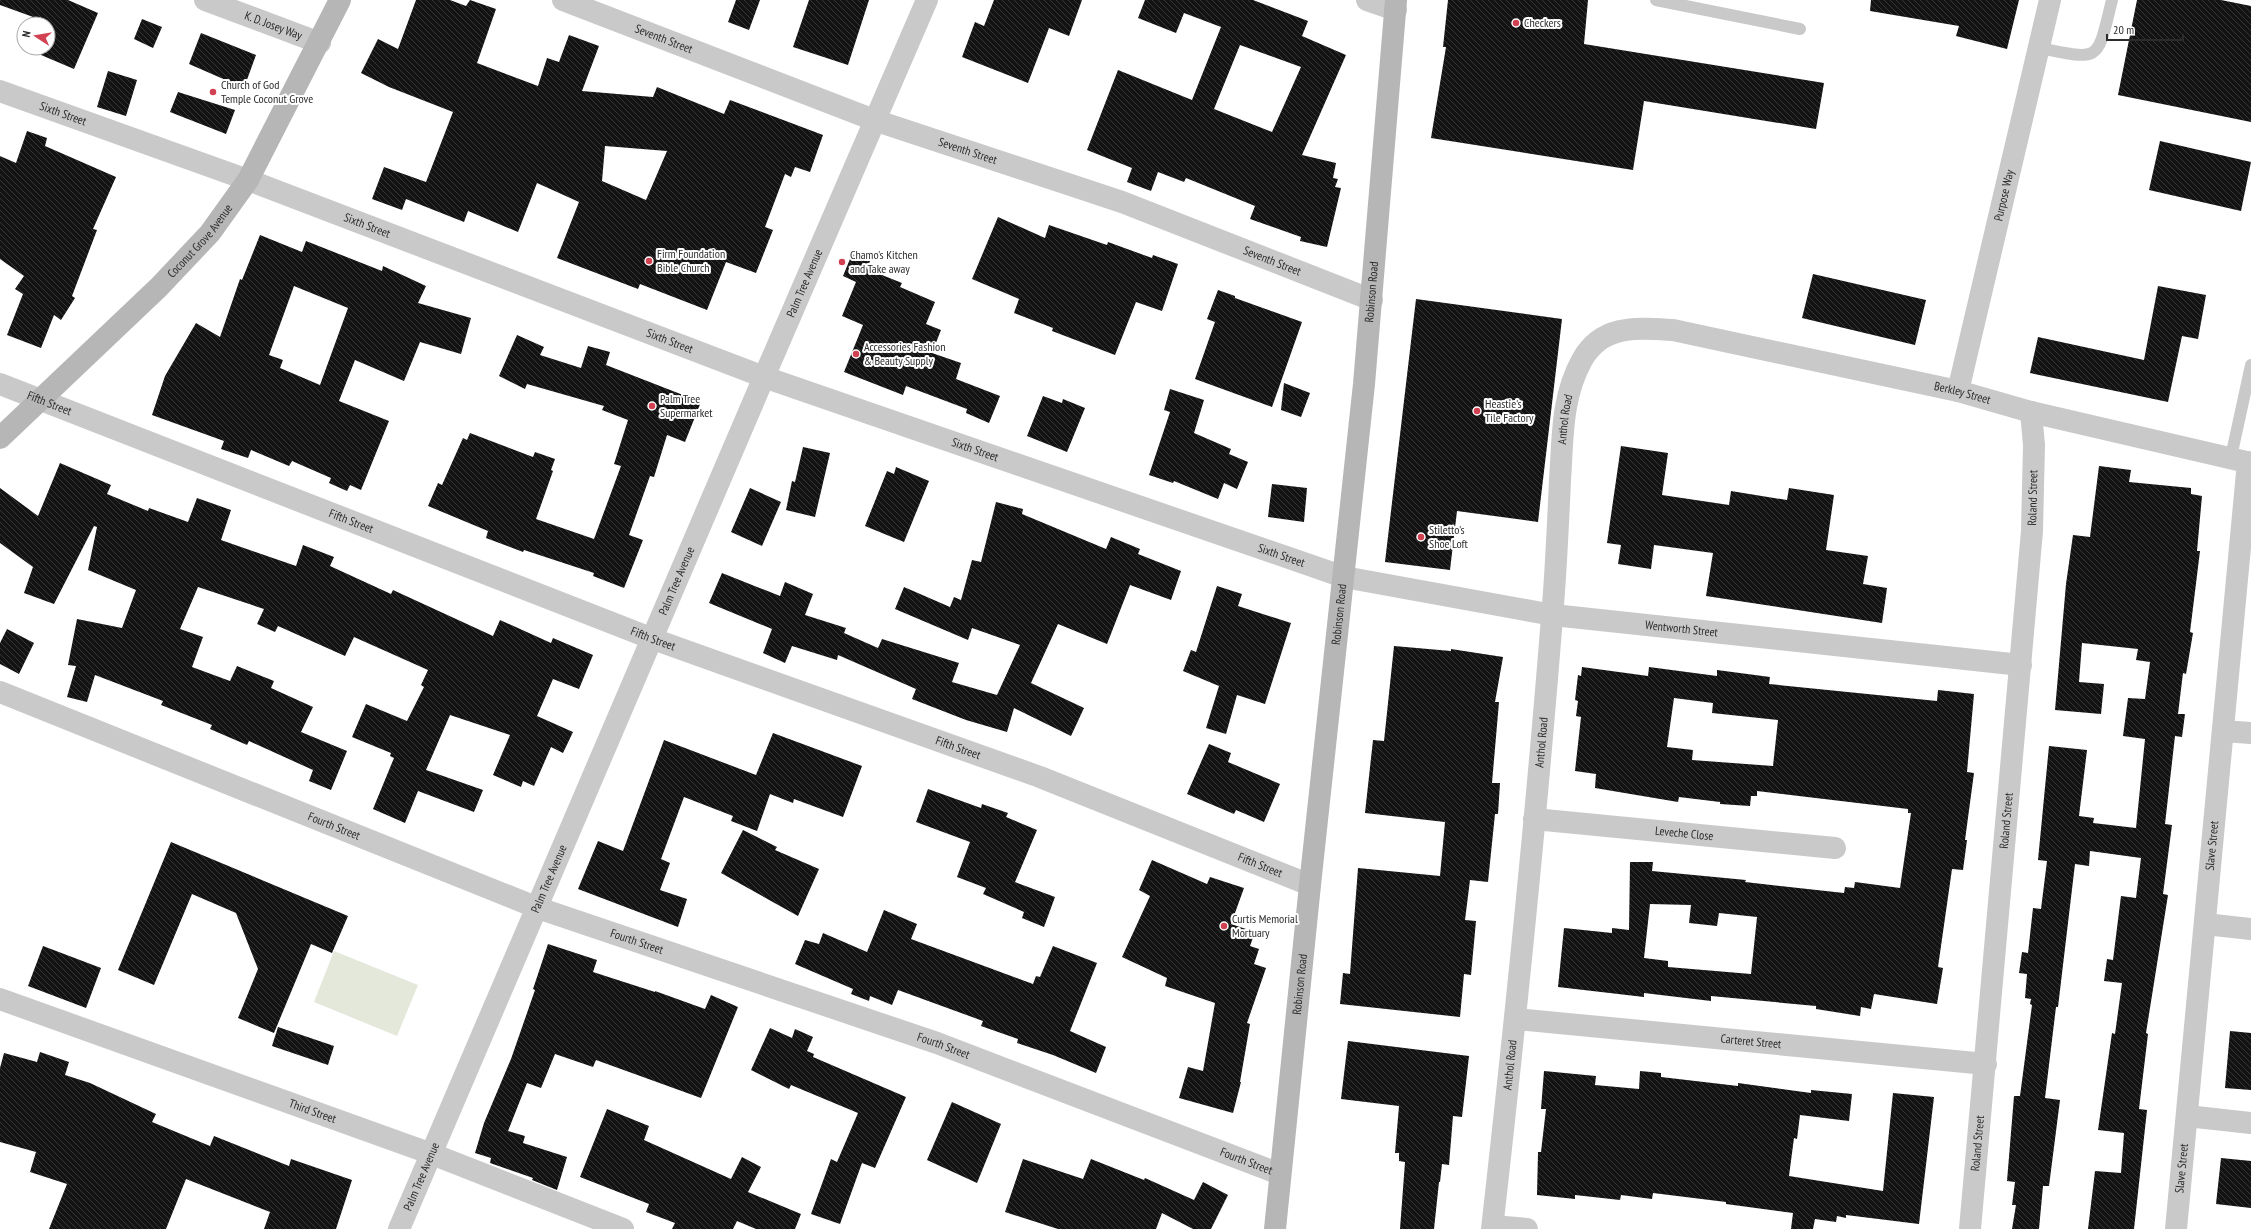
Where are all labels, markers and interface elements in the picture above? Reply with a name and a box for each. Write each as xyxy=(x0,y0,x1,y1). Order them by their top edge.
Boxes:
street label: K. D. Josey Way xyxy=(243,8,305,43)
place label: Checkers xyxy=(1524,15,1561,30)
north arrow xyxy=(16,16,56,56)
scale bar xyxy=(2107,16,2183,42)
marker: Checkers xyxy=(1511,18,1521,28)
street label: Seventh Street xyxy=(633,20,696,57)
text: 20 m xyxy=(2113,22,2134,37)
text: N xyxy=(19,30,34,38)
place label: Church of God Temple Coconut Grove xyxy=(221,77,313,106)
marker: Church of God Temple Coconut Grove xyxy=(208,87,218,97)
street label: Sixth Street xyxy=(38,98,89,129)
street label: Seventh Street xyxy=(937,134,1000,167)
street label: Purpose Way xyxy=(1990,168,2017,222)
street label: Coconut Grove Avenue xyxy=(164,201,235,281)
street label: Sixth Street xyxy=(342,209,393,241)
street label: Seventh Street xyxy=(1241,242,1304,279)
place label: Firm Foundation Bible Church xyxy=(657,246,725,275)
street label: Palm Tree Avenue xyxy=(783,247,825,320)
place label: Chamo's Kitchen and Take away xyxy=(850,247,918,276)
marker: Firm Foundation Bible Church xyxy=(644,256,654,266)
marker: Chamo's Kitchen and Take away xyxy=(837,257,847,267)
street label: Robinson Road xyxy=(1361,261,1381,323)
street label: Sixth Street xyxy=(645,325,696,357)
place label: Accessories Fashion & Beauty Supply xyxy=(864,339,946,368)
marker: Accessories Fashion & Beauty Supply xyxy=(851,349,861,359)
street label: Berkley Street xyxy=(1933,378,1993,407)
street label: Fifth Street xyxy=(25,387,75,419)
place label: Palm Tree Supermarket xyxy=(660,391,713,420)
street label: Anthol Road xyxy=(1554,393,1575,445)
place label: Heastie's Tile Factory xyxy=(1485,396,1534,425)
marker: Palm Tree Supermarket xyxy=(647,401,657,411)
marker: Heastie's Tile Factory xyxy=(1472,406,1482,416)
street label: Sixth Street xyxy=(950,434,1001,465)
street label: Roland Street xyxy=(2024,469,2040,526)
street label: Fifth Street xyxy=(327,505,376,536)
place label: Stiletto's Shoe Loft xyxy=(1429,522,1469,551)
marker: Stiletto's Shoe Loft xyxy=(1416,532,1426,542)
street label: Sixth Street xyxy=(1256,540,1308,570)
street label: Palm Tree Avenue xyxy=(655,544,697,617)
street label: Robinson Road xyxy=(1328,583,1349,646)
street label: Wentworth Street xyxy=(1644,617,1719,640)
street label: Fifth Street xyxy=(629,623,678,654)
street label: Anthol Road xyxy=(1531,717,1551,768)
street label: Fifth Street xyxy=(934,732,983,762)
street label: Roland Street xyxy=(1996,791,2016,849)
street label: Fourth Street xyxy=(306,808,363,843)
street label: Slave Street xyxy=(2202,819,2221,871)
street label: Leveche Close xyxy=(1655,823,1714,843)
street label: Palm Tree Avenue xyxy=(527,842,570,915)
street label: Fifth Street xyxy=(1236,849,1285,880)
place label: Curtis Memorial Mortuary xyxy=(1232,911,1298,940)
marker: Curtis Memorial Mortuary xyxy=(1219,921,1229,931)
street label: Fourth Street xyxy=(608,925,666,957)
street label: Robinson Road xyxy=(1289,953,1310,1015)
street label: Fourth Street xyxy=(915,1029,973,1062)
street label: Carteret Street xyxy=(1720,1031,1783,1051)
street label: Anthol Road xyxy=(1499,1039,1520,1091)
street label: Third Street xyxy=(287,1095,339,1126)
street label: Roland Street xyxy=(1967,1114,1987,1172)
street label: Palm Tree Avenue xyxy=(400,1140,442,1213)
street label: Slave Street xyxy=(2171,1142,2191,1194)
street label: Fourth Street xyxy=(1218,1144,1275,1178)

